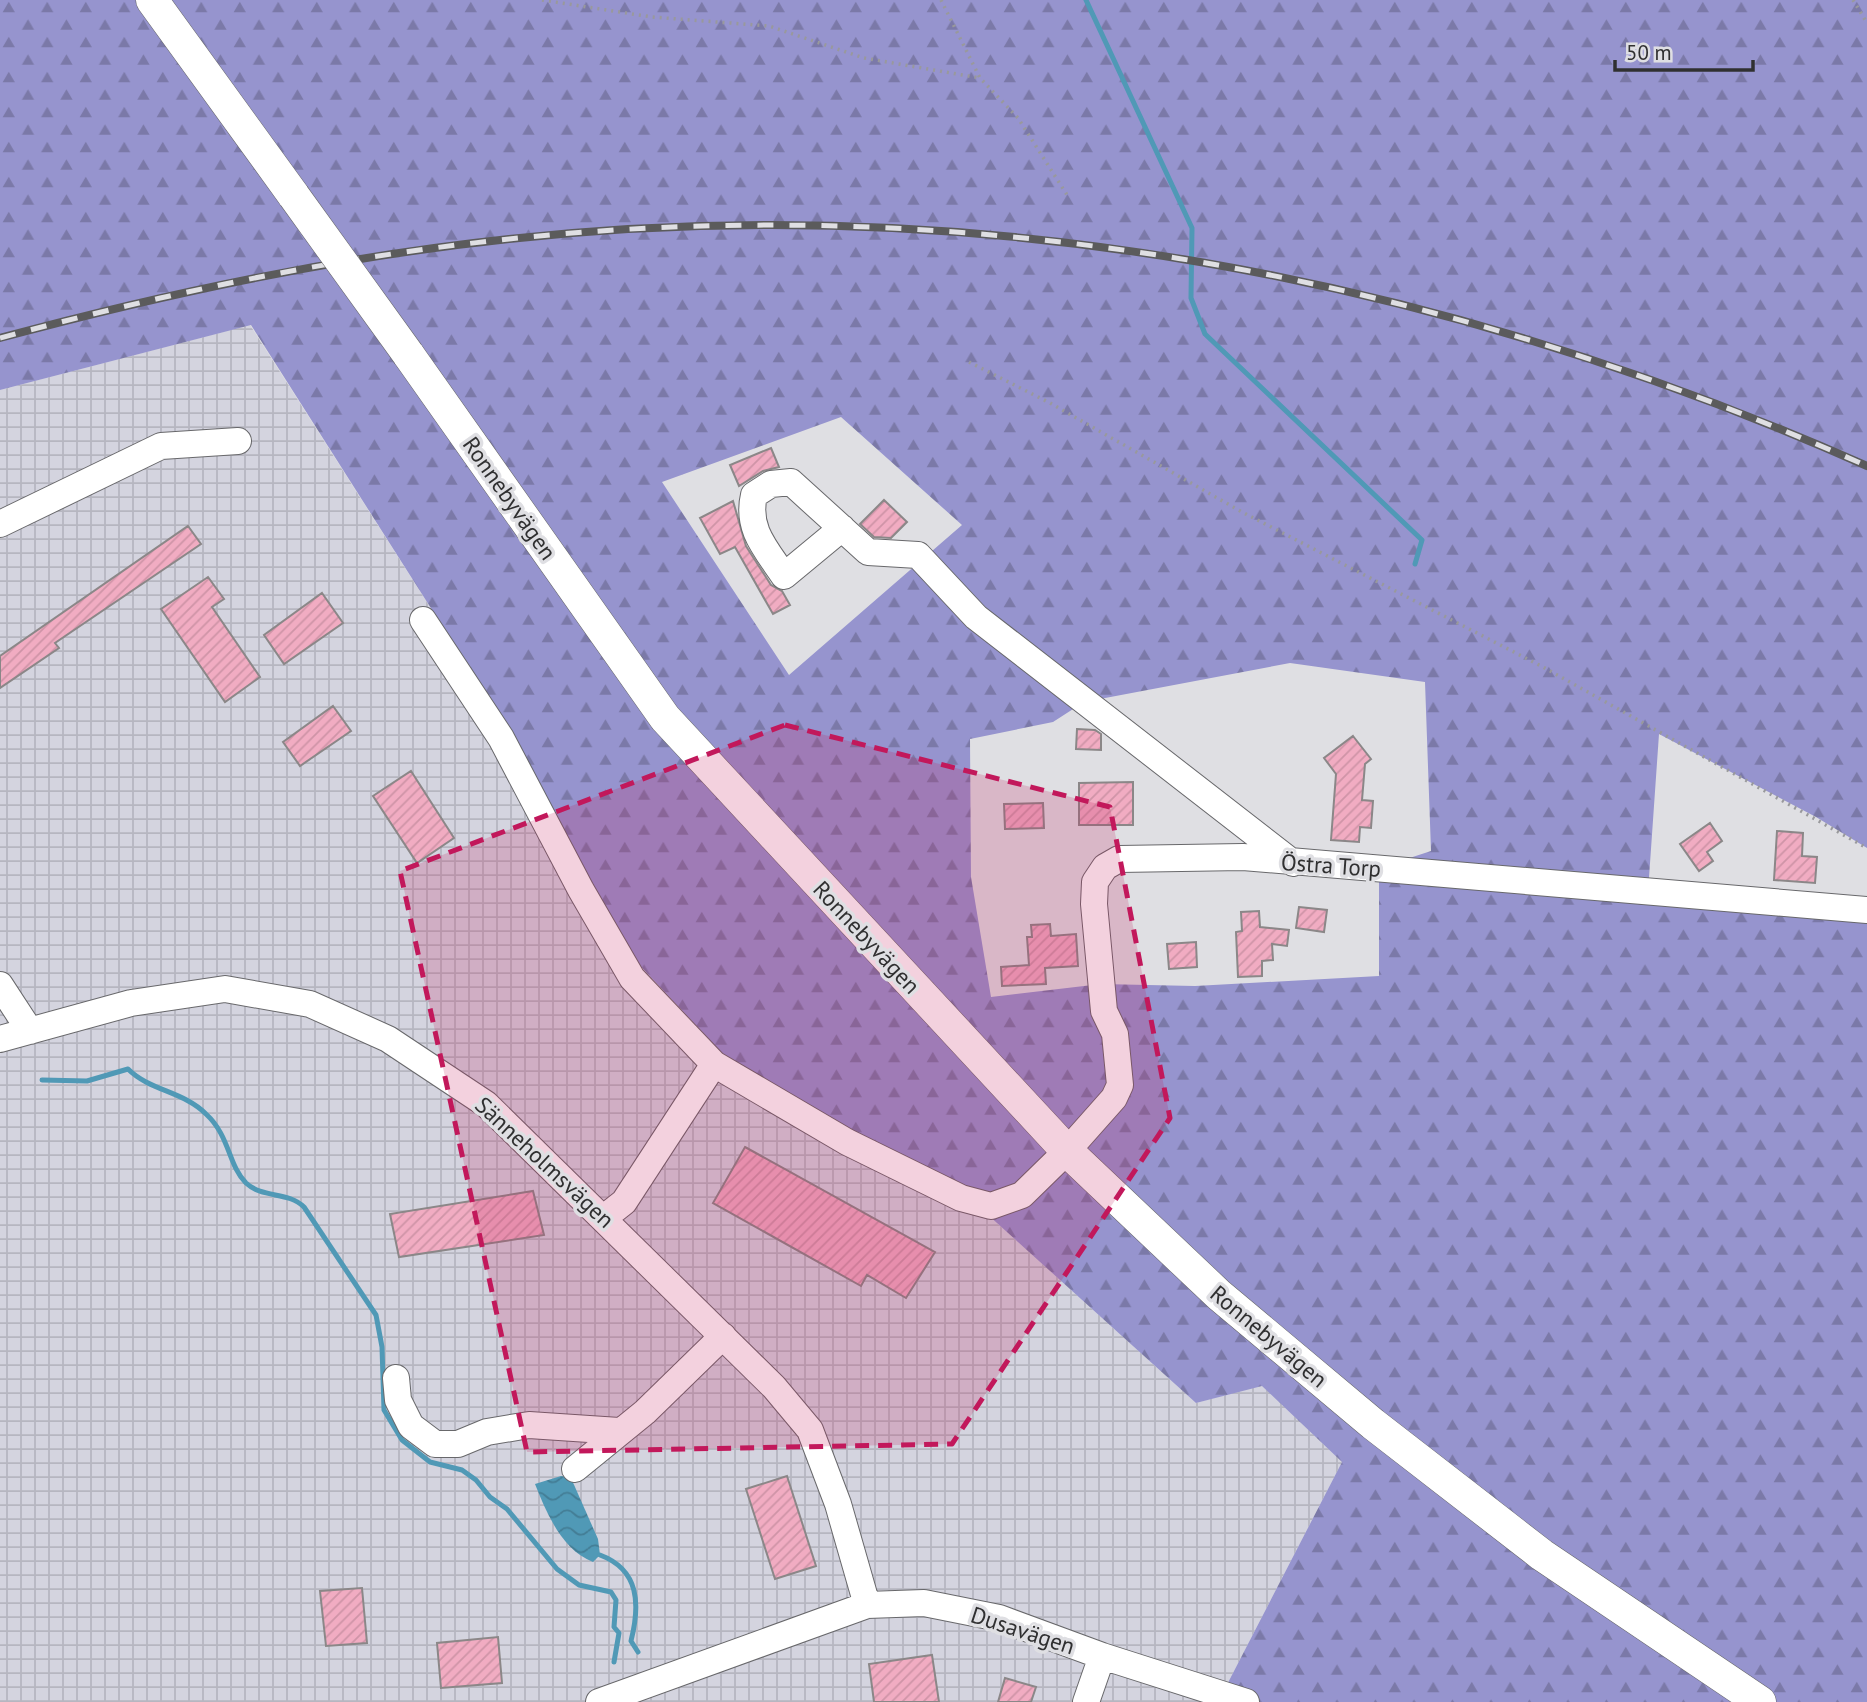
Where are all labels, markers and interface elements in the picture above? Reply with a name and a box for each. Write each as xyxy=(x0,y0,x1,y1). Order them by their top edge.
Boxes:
scale bar xyxy=(1615,28,1753,72)
text: 50 m xyxy=(1626,39,1672,66)
street label: Ronnebyvägen xyxy=(457,431,563,565)
street label: Östra Torp xyxy=(1280,847,1382,883)
street label: Ronnebyvägen xyxy=(807,874,927,1000)
street label: Sänneholmsvägen xyxy=(469,1090,621,1234)
street label: Ronnebyvägen xyxy=(1205,1279,1333,1393)
street label: Dusavägen xyxy=(967,1600,1079,1660)

